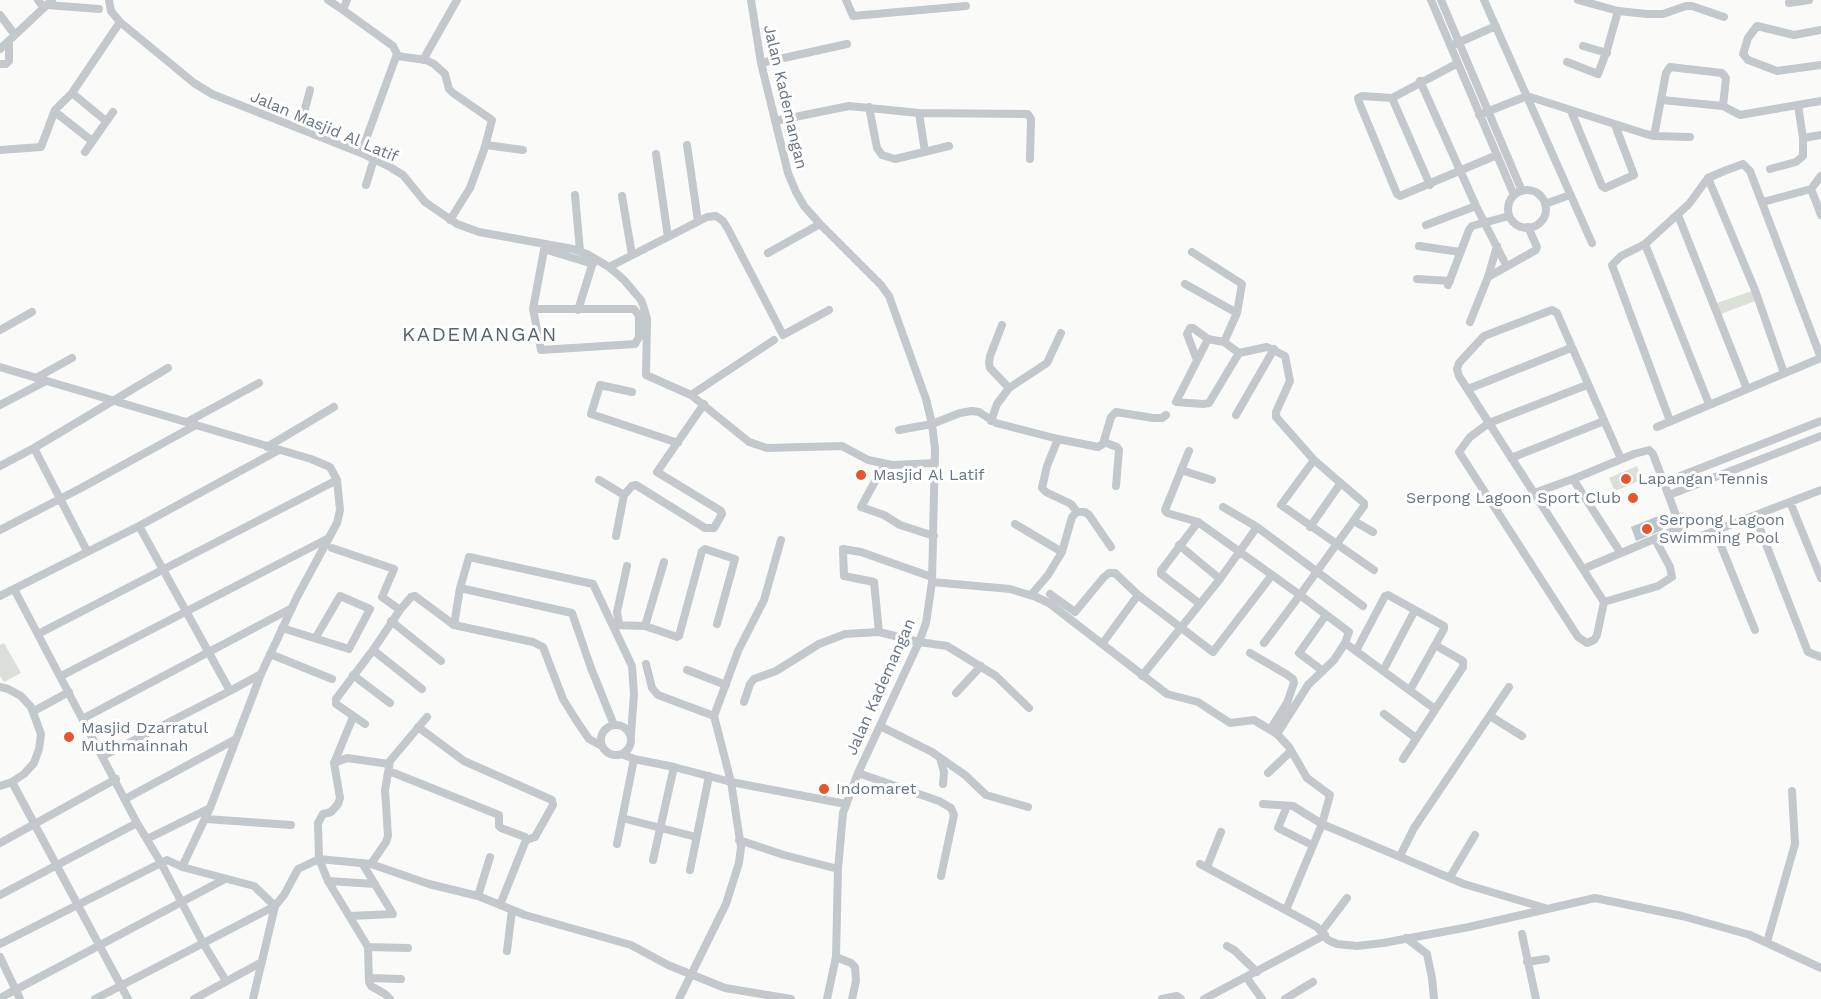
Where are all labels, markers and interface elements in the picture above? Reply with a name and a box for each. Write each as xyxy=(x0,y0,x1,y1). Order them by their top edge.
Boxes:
street label: Jalan Kademangan xyxy=(759,23,811,171)
street label: Jalan Masjid Al Latif xyxy=(247,87,401,167)
district label: KADEMANGAN xyxy=(402,323,558,347)
place label: Masjid Al Latif xyxy=(873,465,985,485)
marker: Masjid Al Latif xyxy=(854,468,868,482)
place label: Lapangan Tennis xyxy=(1638,469,1768,489)
marker: Lapangan Tennis xyxy=(1619,472,1633,486)
place label: Serpong Lagoon Sport Club xyxy=(1406,488,1621,508)
marker: Serpong Lagoon Sport Club xyxy=(1626,491,1640,505)
place label: Serpong Lagoon Swimming Pool xyxy=(1659,510,1785,548)
marker: Serpong Lagoon Swimming Pool xyxy=(1640,522,1654,536)
street label: Jalan Kademangan xyxy=(842,616,920,758)
place label: Masjid Dzarratul Muthmainnah xyxy=(81,718,208,756)
marker: Masjid Dzarratul Muthmainnah xyxy=(62,730,76,744)
place label: Indomaret xyxy=(836,779,916,799)
marker: Indomaret xyxy=(817,782,831,796)

